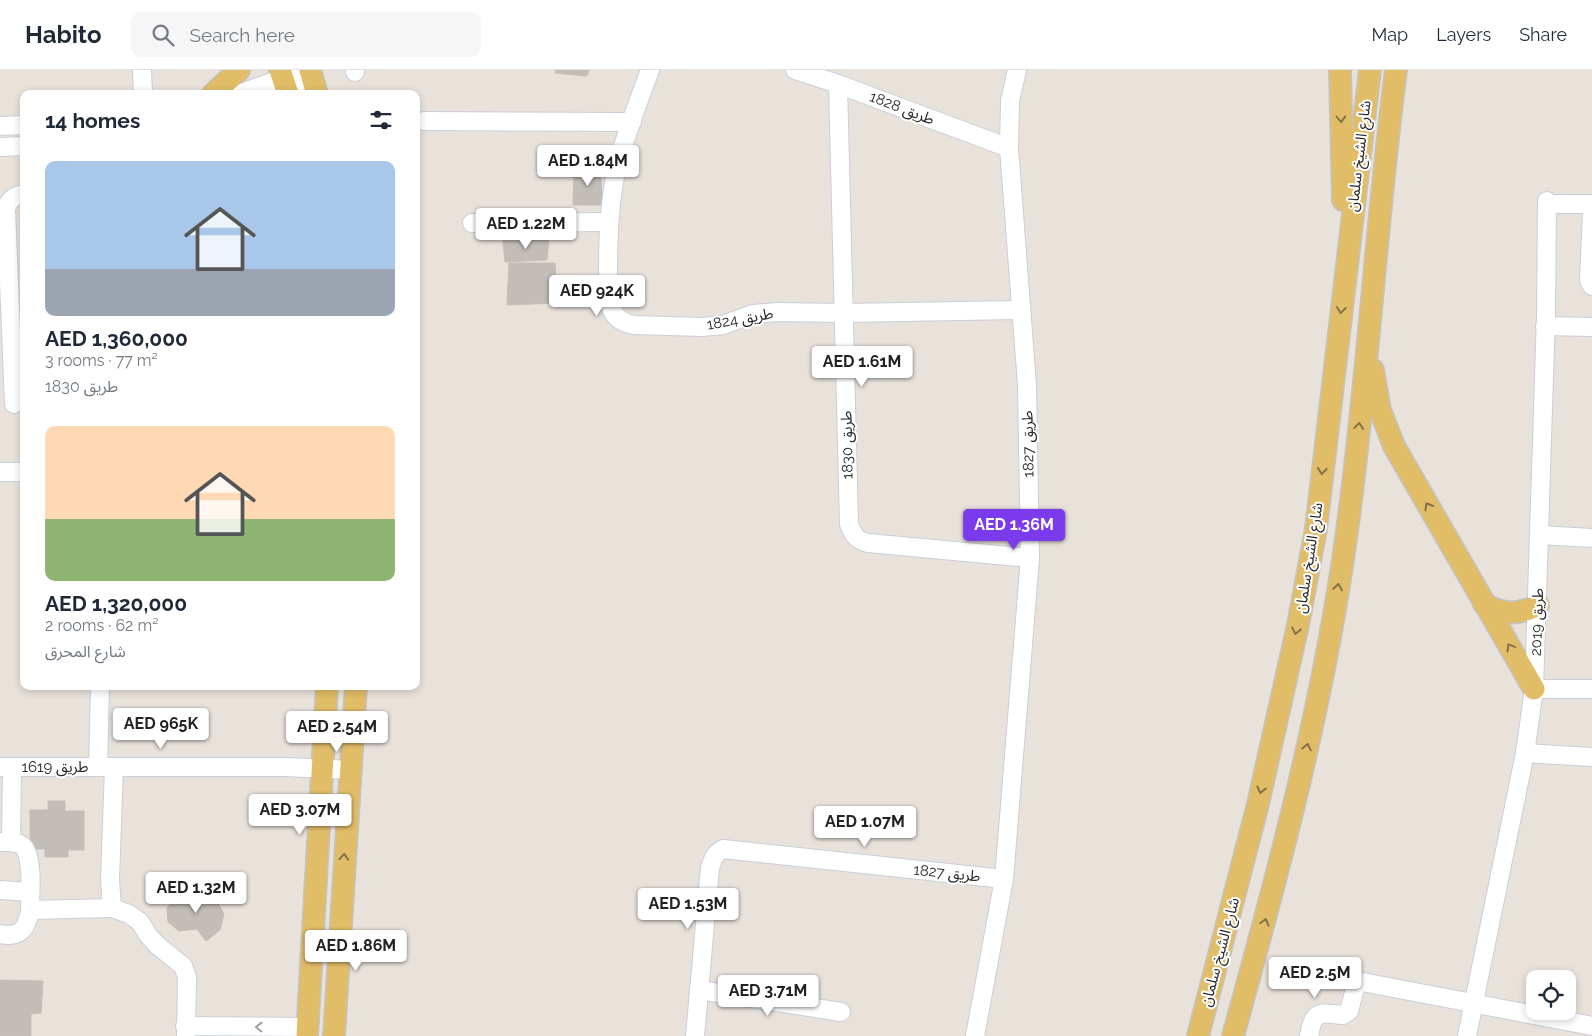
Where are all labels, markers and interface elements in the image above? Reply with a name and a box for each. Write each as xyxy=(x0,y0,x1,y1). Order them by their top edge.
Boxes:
search box xyxy=(131,12,481,57)
text: Habito xyxy=(25,20,101,49)
icon: search xyxy=(149,21,177,49)
text: Search here xyxy=(189,24,295,46)
text: Map xyxy=(1372,24,1408,45)
text: Layers xyxy=(1436,24,1491,45)
text: Share xyxy=(1519,24,1567,45)
street label: طريق 1828 xyxy=(867,87,937,130)
street label: شارع الشيخ سلمان xyxy=(1343,99,1378,213)
icon: filters xyxy=(367,106,395,134)
text: 14 homes xyxy=(45,108,140,133)
one-way arrow xyxy=(1336,115,1346,123)
pin: AED 1.84M xyxy=(531,144,645,187)
text: AED 1.84M xyxy=(548,151,628,170)
icon: home xyxy=(175,194,265,284)
pin: AED 1.22M xyxy=(469,208,583,250)
text: AED 1.22M xyxy=(486,214,566,233)
pin: AED 924K xyxy=(545,274,649,317)
text: AED 924K xyxy=(560,281,634,300)
street label: طريق 1824 xyxy=(705,304,775,335)
one-way arrow xyxy=(1336,306,1347,314)
text: AED 1,360,000 xyxy=(45,326,188,351)
pin: AED 1.61M xyxy=(805,346,919,388)
text: 3 rooms · 77 m² xyxy=(45,351,158,370)
text: AED 1.61M xyxy=(823,352,901,371)
text: طريق 1830 xyxy=(45,377,118,396)
street label: طريق 1827 xyxy=(1018,410,1039,478)
street label: طريق 1830 xyxy=(837,411,858,479)
one-way arrow xyxy=(1353,422,1364,430)
icon: home xyxy=(175,459,265,549)
one-way arrow xyxy=(1317,467,1328,475)
street label: شارع الشيخ سلمان xyxy=(1291,501,1330,615)
one-way arrow xyxy=(1425,502,1435,511)
pin: AED 1.36M xyxy=(957,508,1071,551)
text: AED 1.36M xyxy=(974,515,1054,534)
one-way arrow xyxy=(1332,583,1343,591)
street label: طريق 2019 xyxy=(1527,588,1548,656)
text: AED 1,320,000 xyxy=(45,591,187,616)
text: 2 rooms · 62 m² xyxy=(45,616,158,635)
one-way arrow xyxy=(1292,627,1302,636)
text: شارع المحرق xyxy=(45,642,126,661)
one-way arrow xyxy=(1506,643,1516,652)
pin: AED 965K xyxy=(109,708,213,750)
pin: AED 2.54M xyxy=(280,710,394,753)
text: AED 965K xyxy=(124,714,198,733)
text: AED 2.54M xyxy=(297,717,377,736)
one-way arrow xyxy=(1301,742,1312,751)
street label: طريق 1619 xyxy=(22,758,88,777)
one-way arrow xyxy=(1256,785,1267,794)
pin: AED 3.07M xyxy=(243,794,357,836)
text: AED 3.07M xyxy=(260,800,340,819)
pin: AED 1.07M xyxy=(808,806,922,848)
text: AED 1.07M xyxy=(825,812,905,831)
one-way arrow xyxy=(339,853,350,861)
street label: طريق 1827 xyxy=(913,861,981,886)
pin: AED 1.32M xyxy=(139,872,253,914)
text: AED 1.32M xyxy=(157,878,235,897)
pin: AED 1.53M xyxy=(631,888,745,930)
text: AED 1.53M xyxy=(649,894,727,913)
street label: شارع الشيخ سلمان xyxy=(1197,895,1246,1009)
one-way arrow xyxy=(1259,918,1269,926)
pin: AED 1.86M xyxy=(299,930,413,972)
text: AED 1.86M xyxy=(316,936,396,955)
pin: AED 2.5M xyxy=(1263,956,1367,999)
text: AED 2.5M xyxy=(1280,963,1351,982)
map controls xyxy=(1526,970,1576,1020)
button: locate xyxy=(1526,970,1576,1020)
pin: AED 3.71M xyxy=(711,974,825,1017)
text: AED 3.71M xyxy=(729,981,807,1000)
one-way arrow xyxy=(255,1022,262,1032)

